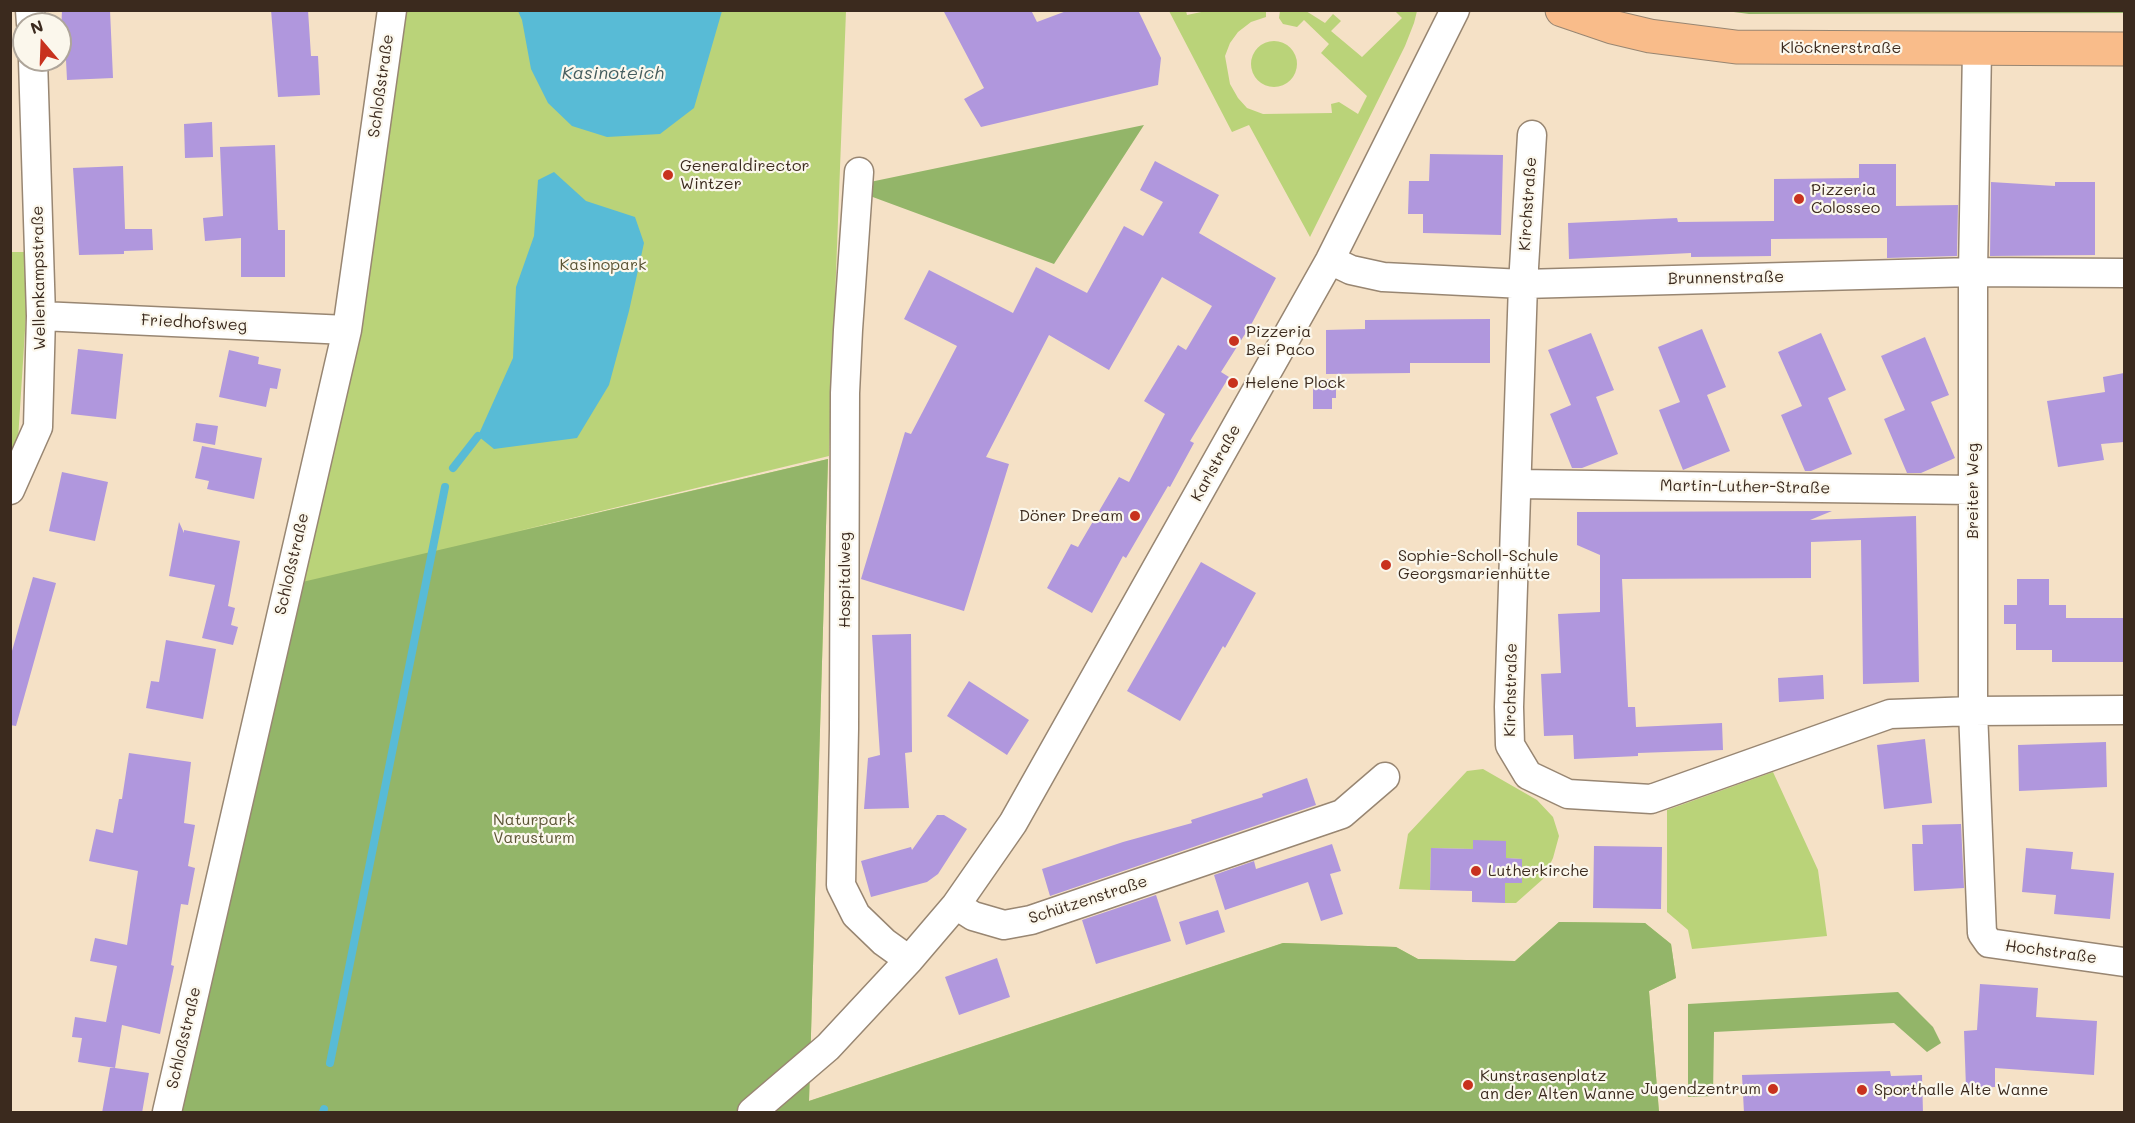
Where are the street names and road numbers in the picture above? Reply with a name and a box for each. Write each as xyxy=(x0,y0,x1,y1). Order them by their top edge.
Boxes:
street label: Schloßstraße xyxy=(364,33,398,139)
street label: Klöcknerstraße xyxy=(1781,38,1901,58)
street label: Kirchstraße xyxy=(1515,156,1541,252)
street label: Wellenkampstraße xyxy=(28,205,50,351)
street label: Brunnenstraße xyxy=(1668,267,1784,289)
street label: Friedhofsweg xyxy=(141,311,247,335)
street label: Karlstraße xyxy=(1187,421,1245,505)
street label: Breiter Weg xyxy=(1963,443,1983,539)
street label: Martin-Luther-Straße xyxy=(1660,476,1830,498)
street label: Schloßstraße xyxy=(271,511,313,617)
street label: Hospitalweg xyxy=(835,532,855,628)
street label: Kirchstraße xyxy=(1501,643,1521,737)
street label: Schützenstraße xyxy=(1026,872,1150,928)
street label: Hochstraße xyxy=(2004,936,2098,968)
street label: Schloßstraße xyxy=(163,985,205,1091)

